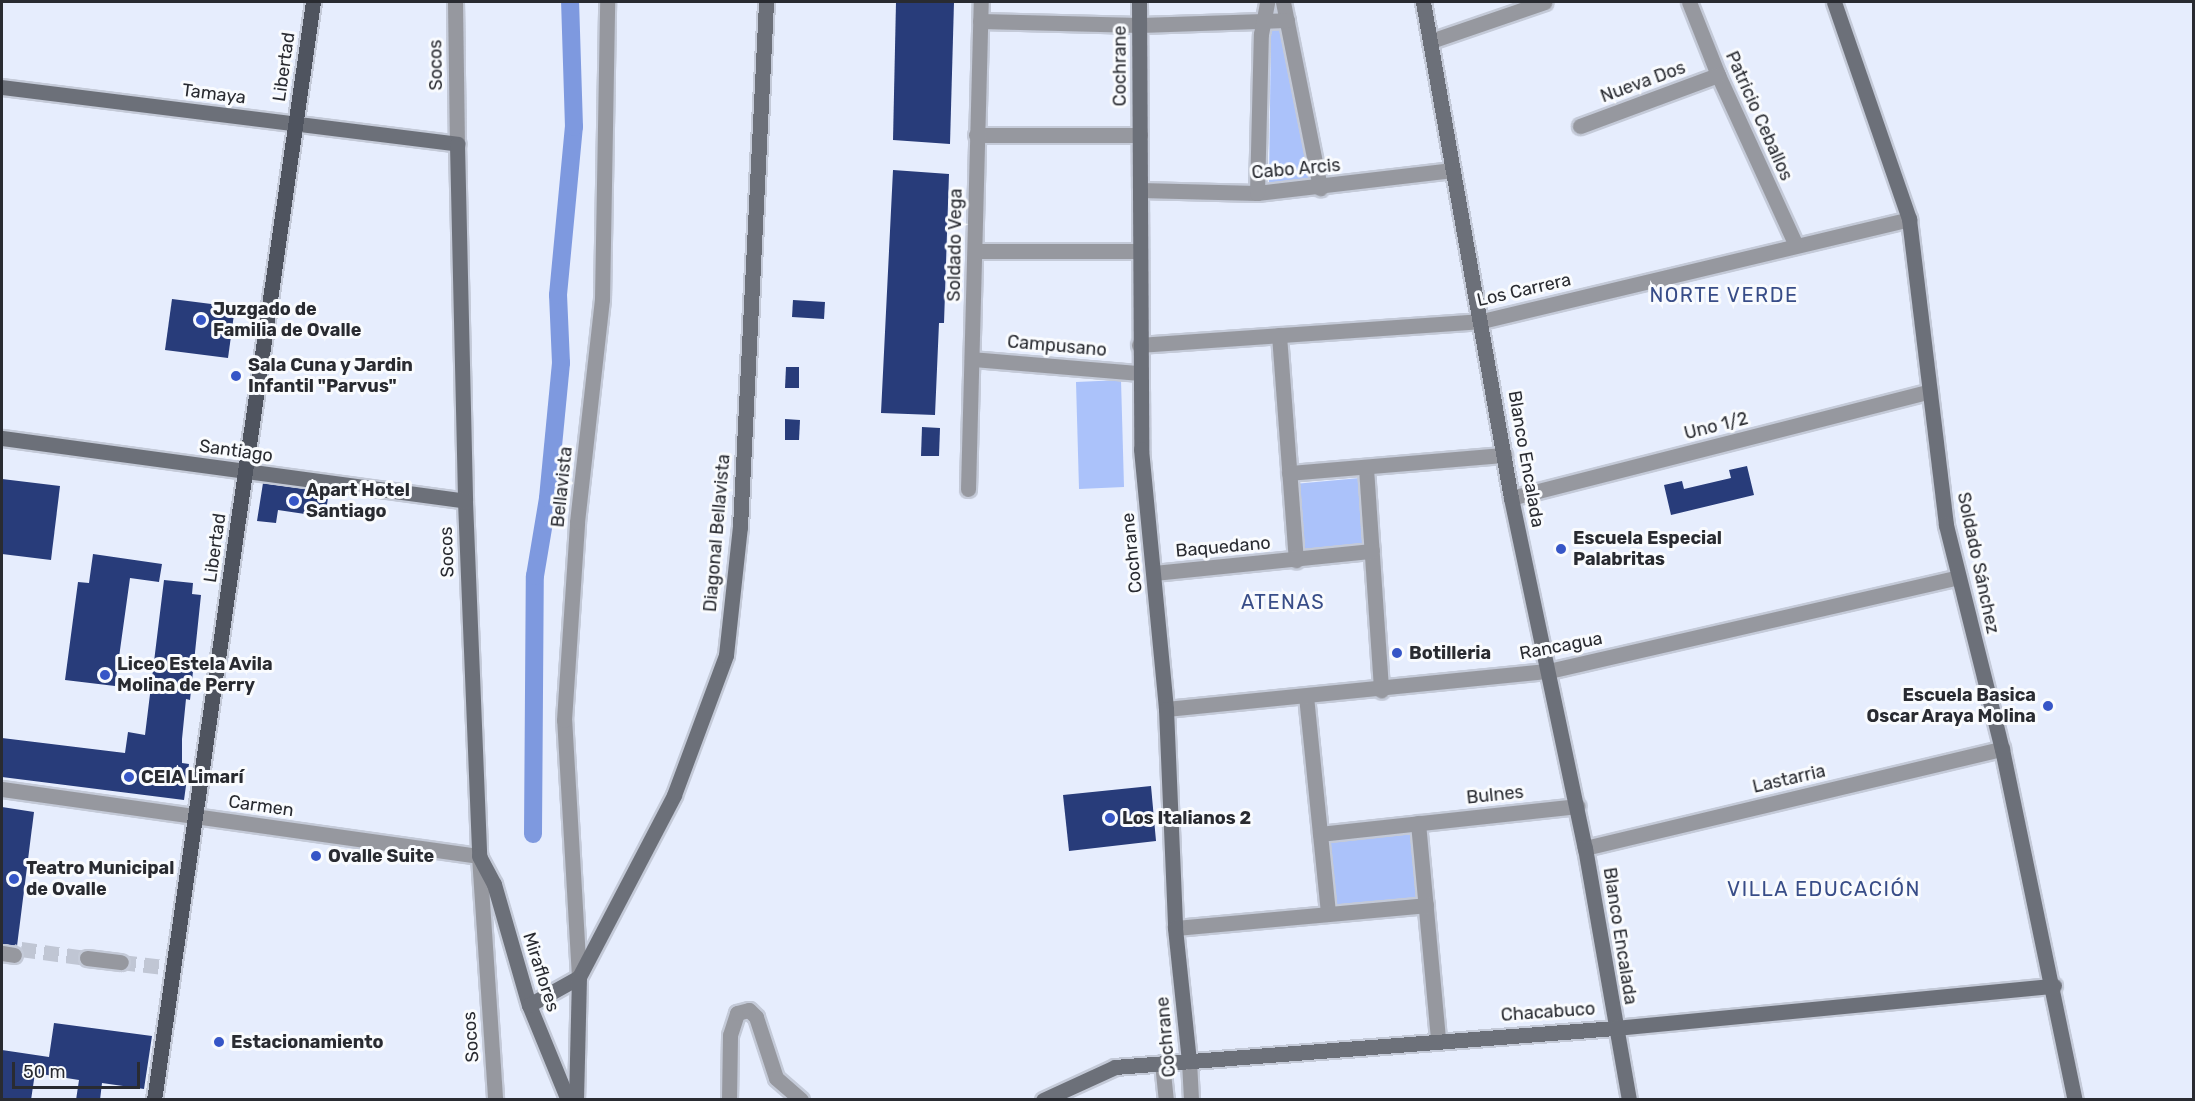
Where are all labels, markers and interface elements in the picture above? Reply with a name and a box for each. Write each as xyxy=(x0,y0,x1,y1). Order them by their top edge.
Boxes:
street label: Cochrane xyxy=(1109,26,1131,106)
street label: Libertad xyxy=(268,31,300,103)
street label: Socos xyxy=(425,39,447,91)
street label: Patricio Ceballos xyxy=(1721,48,1797,184)
street label: Nueva Dos xyxy=(1598,57,1688,107)
street label: Tamaya xyxy=(181,79,247,109)
street label: Cabo Arcis xyxy=(1250,154,1342,184)
street label: Soldado Vega xyxy=(943,188,967,302)
street label: Los Carrera xyxy=(1475,269,1573,311)
district label: NORTE VERDE xyxy=(1649,283,1799,307)
place label: Juzgado de Familia de Ovalle xyxy=(213,299,361,342)
marker: Juzgado de Familia de Ovalle xyxy=(194,313,208,327)
street label: Campusano xyxy=(1006,331,1108,361)
place label: Sala Cuna y Jardin Infantil "Parvus" xyxy=(248,355,414,398)
marker: Sala Cuna y Jardin Infantil "Parvus" xyxy=(229,369,243,383)
street label: Blanco Encalada xyxy=(1503,389,1549,529)
street label: Uno 1/2 xyxy=(1682,408,1750,444)
street label: Santiago xyxy=(198,435,274,467)
street label: Bellavista xyxy=(547,446,577,528)
street label: Diagonal Bellavista xyxy=(699,453,735,613)
place label: Apart Hotel Santiago xyxy=(306,480,410,522)
street label: Soldado Sánchez xyxy=(1952,490,2004,636)
marker: Apart Hotel Santiago xyxy=(287,494,301,508)
street label: Libertad xyxy=(199,512,231,584)
street label: Cochrane xyxy=(1117,512,1147,594)
street label: Socos xyxy=(435,526,459,578)
place label: Escuela Especial Palabritas xyxy=(1573,528,1722,570)
street label: Baquedano xyxy=(1174,532,1272,562)
marker: Escuela Especial Palabritas xyxy=(1554,542,1568,556)
district label: ATENAS xyxy=(1241,590,1325,614)
street label: Rancagua xyxy=(1518,627,1604,665)
place label: Botilleria xyxy=(1409,642,1491,664)
marker: Botilleria xyxy=(1390,646,1404,660)
place label: Liceo Estela Avila Molina de Perry xyxy=(117,654,273,696)
marker: Liceo Estela Avila Molina de Perry xyxy=(98,668,112,682)
place label: Escuela Basica Oscar Araya Molina xyxy=(1866,685,2036,728)
marker: Escuela Basica Oscar Araya Molina xyxy=(2041,699,2055,713)
street label: Lastarria xyxy=(1750,760,1828,798)
place label: CEIA Limarí xyxy=(141,766,244,788)
marker: CEIA Limarí xyxy=(122,770,136,784)
street label: Bulnes xyxy=(1465,781,1525,809)
street label: Carmen xyxy=(227,791,295,821)
place label: Los Italianos 2 xyxy=(1122,807,1251,829)
marker: Los Italianos 2 xyxy=(1103,811,1117,825)
place label: Ovalle Suite xyxy=(328,845,434,867)
marker: Ovalle Suite xyxy=(309,849,323,863)
place label: Teatro Municipal de Ovalle xyxy=(26,858,174,900)
street label: Blanco Encalada xyxy=(1598,866,1642,1006)
marker: Teatro Municipal de Ovalle xyxy=(7,872,21,886)
district label: VILLA EDUCACIÓN xyxy=(1727,877,1921,901)
street label: Miraflores xyxy=(518,930,564,1014)
street label: Cochrane xyxy=(1152,996,1180,1078)
street label: Chacabuco xyxy=(1500,998,1596,1026)
street label: Socos xyxy=(458,1011,484,1063)
place label: Estacionamiento xyxy=(231,1031,384,1053)
marker: Estacionamiento xyxy=(212,1035,226,1049)
scale bar xyxy=(15,1050,142,1088)
text: 50 m xyxy=(23,1061,66,1083)

